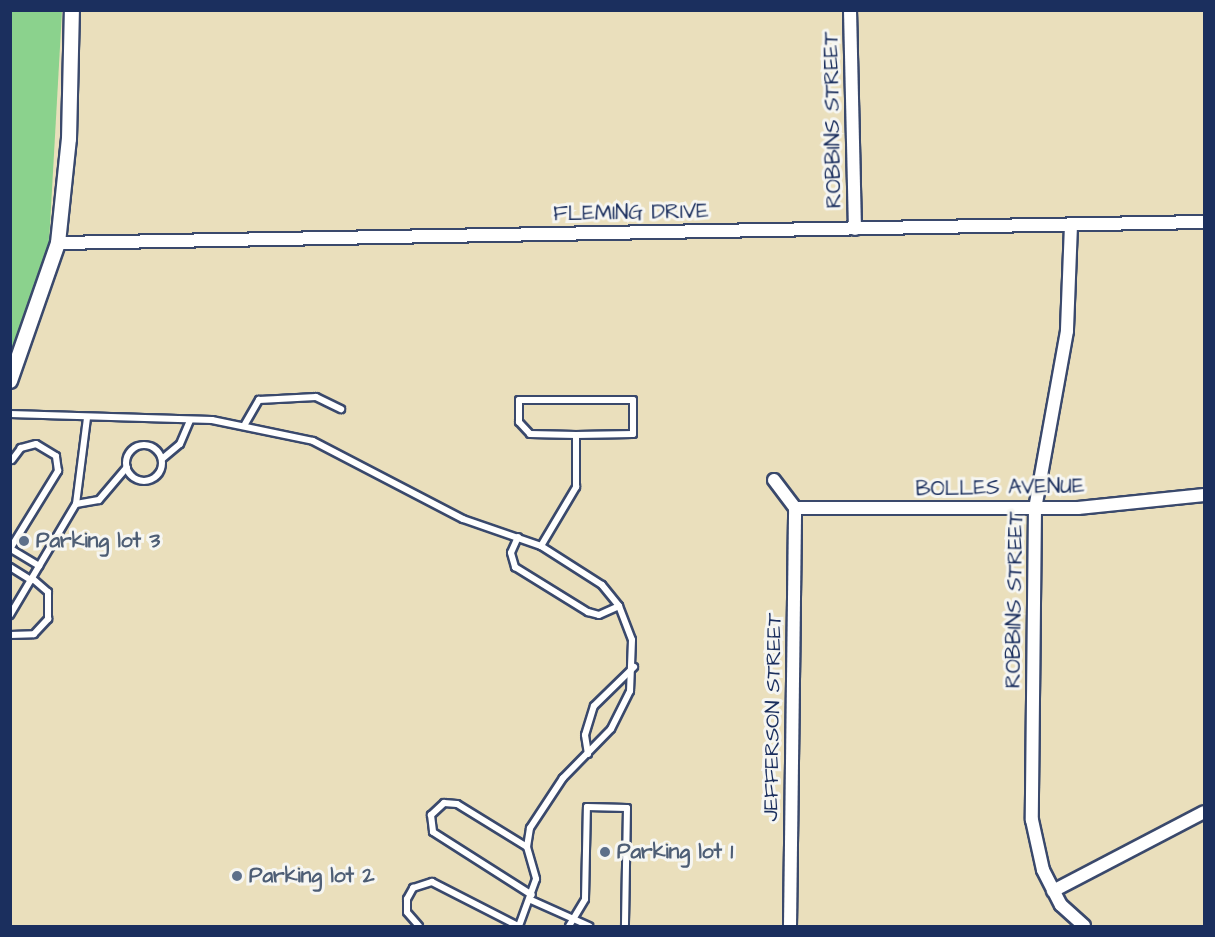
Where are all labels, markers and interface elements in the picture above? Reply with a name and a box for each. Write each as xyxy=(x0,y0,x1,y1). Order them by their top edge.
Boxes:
street label: ROBBINS STREET xyxy=(819,31,847,209)
street label: FLEMING DRIVE xyxy=(553,199,709,227)
street label: BOLLES AVENUE xyxy=(915,474,1085,502)
street label: ROBBINS STREET xyxy=(1001,511,1029,689)
place label: Parking lot 3 xyxy=(36,528,160,554)
marker: Parking lot 3 xyxy=(17,534,31,548)
street label: JEFFERSON STREET xyxy=(759,612,787,822)
place label: Parking lot 1 xyxy=(617,839,733,865)
marker: Parking lot 1 xyxy=(598,845,612,859)
place label: Parking lot 2 xyxy=(249,863,375,889)
marker: Parking lot 2 xyxy=(230,869,244,883)

